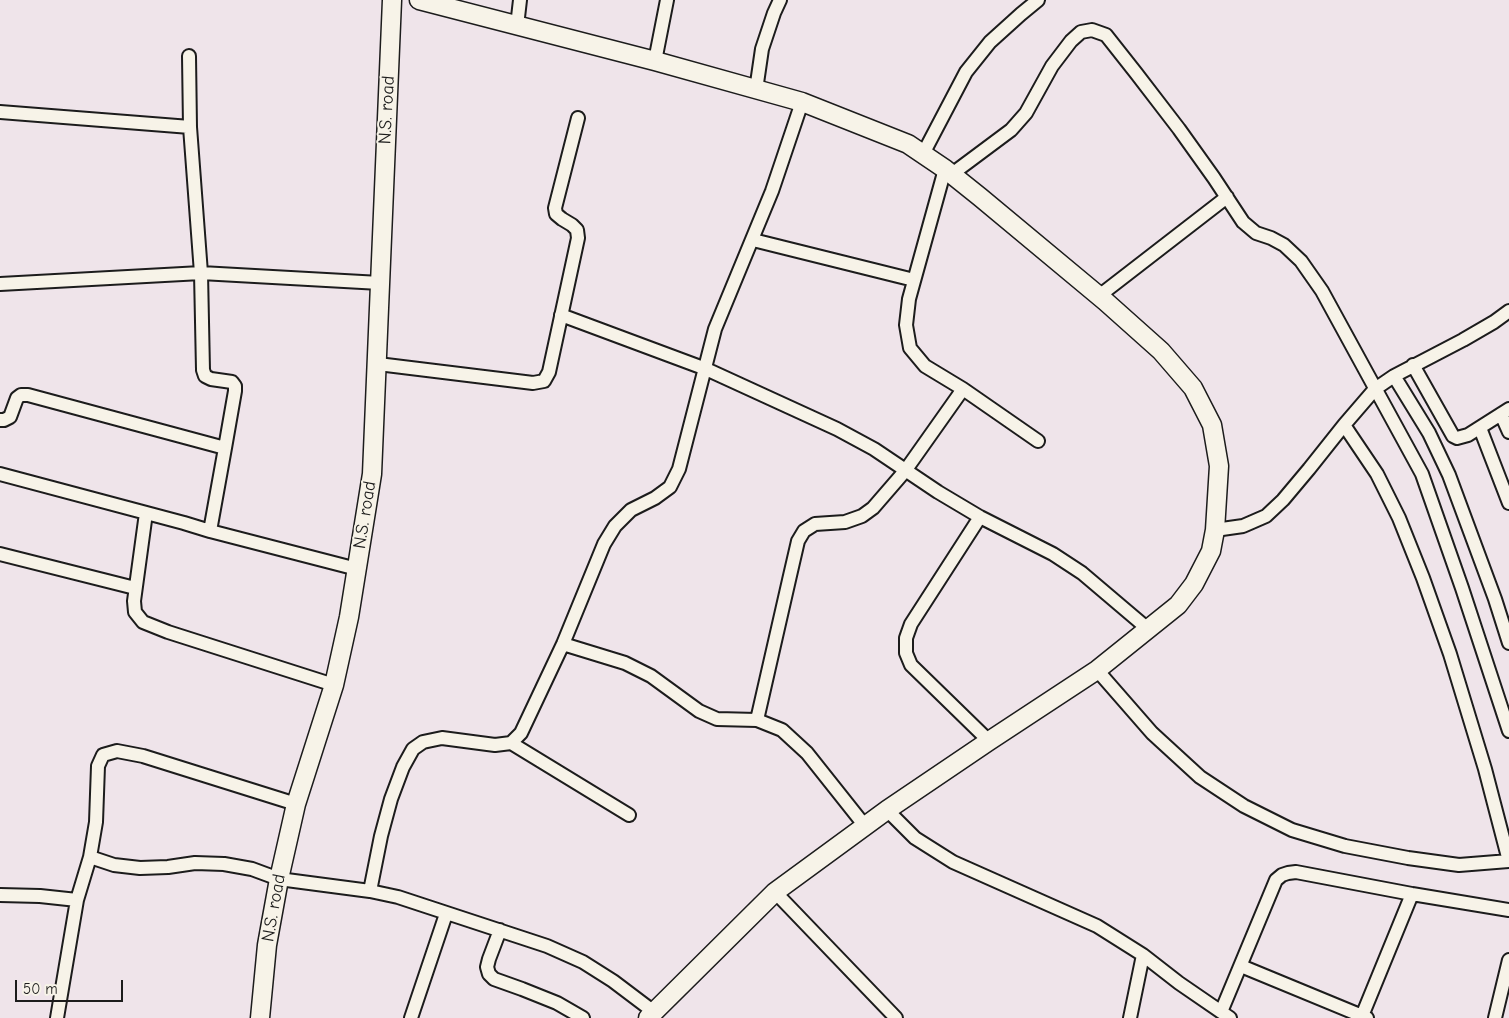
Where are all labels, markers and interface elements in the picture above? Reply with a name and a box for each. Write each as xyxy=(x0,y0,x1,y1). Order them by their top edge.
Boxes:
street label: N.S. road xyxy=(374,75,400,145)
street label: N.S. road xyxy=(349,479,381,551)
street label: N.S. road xyxy=(257,872,291,944)
scale bar xyxy=(18,970,125,1002)
text: 50 m xyxy=(23,980,58,998)

